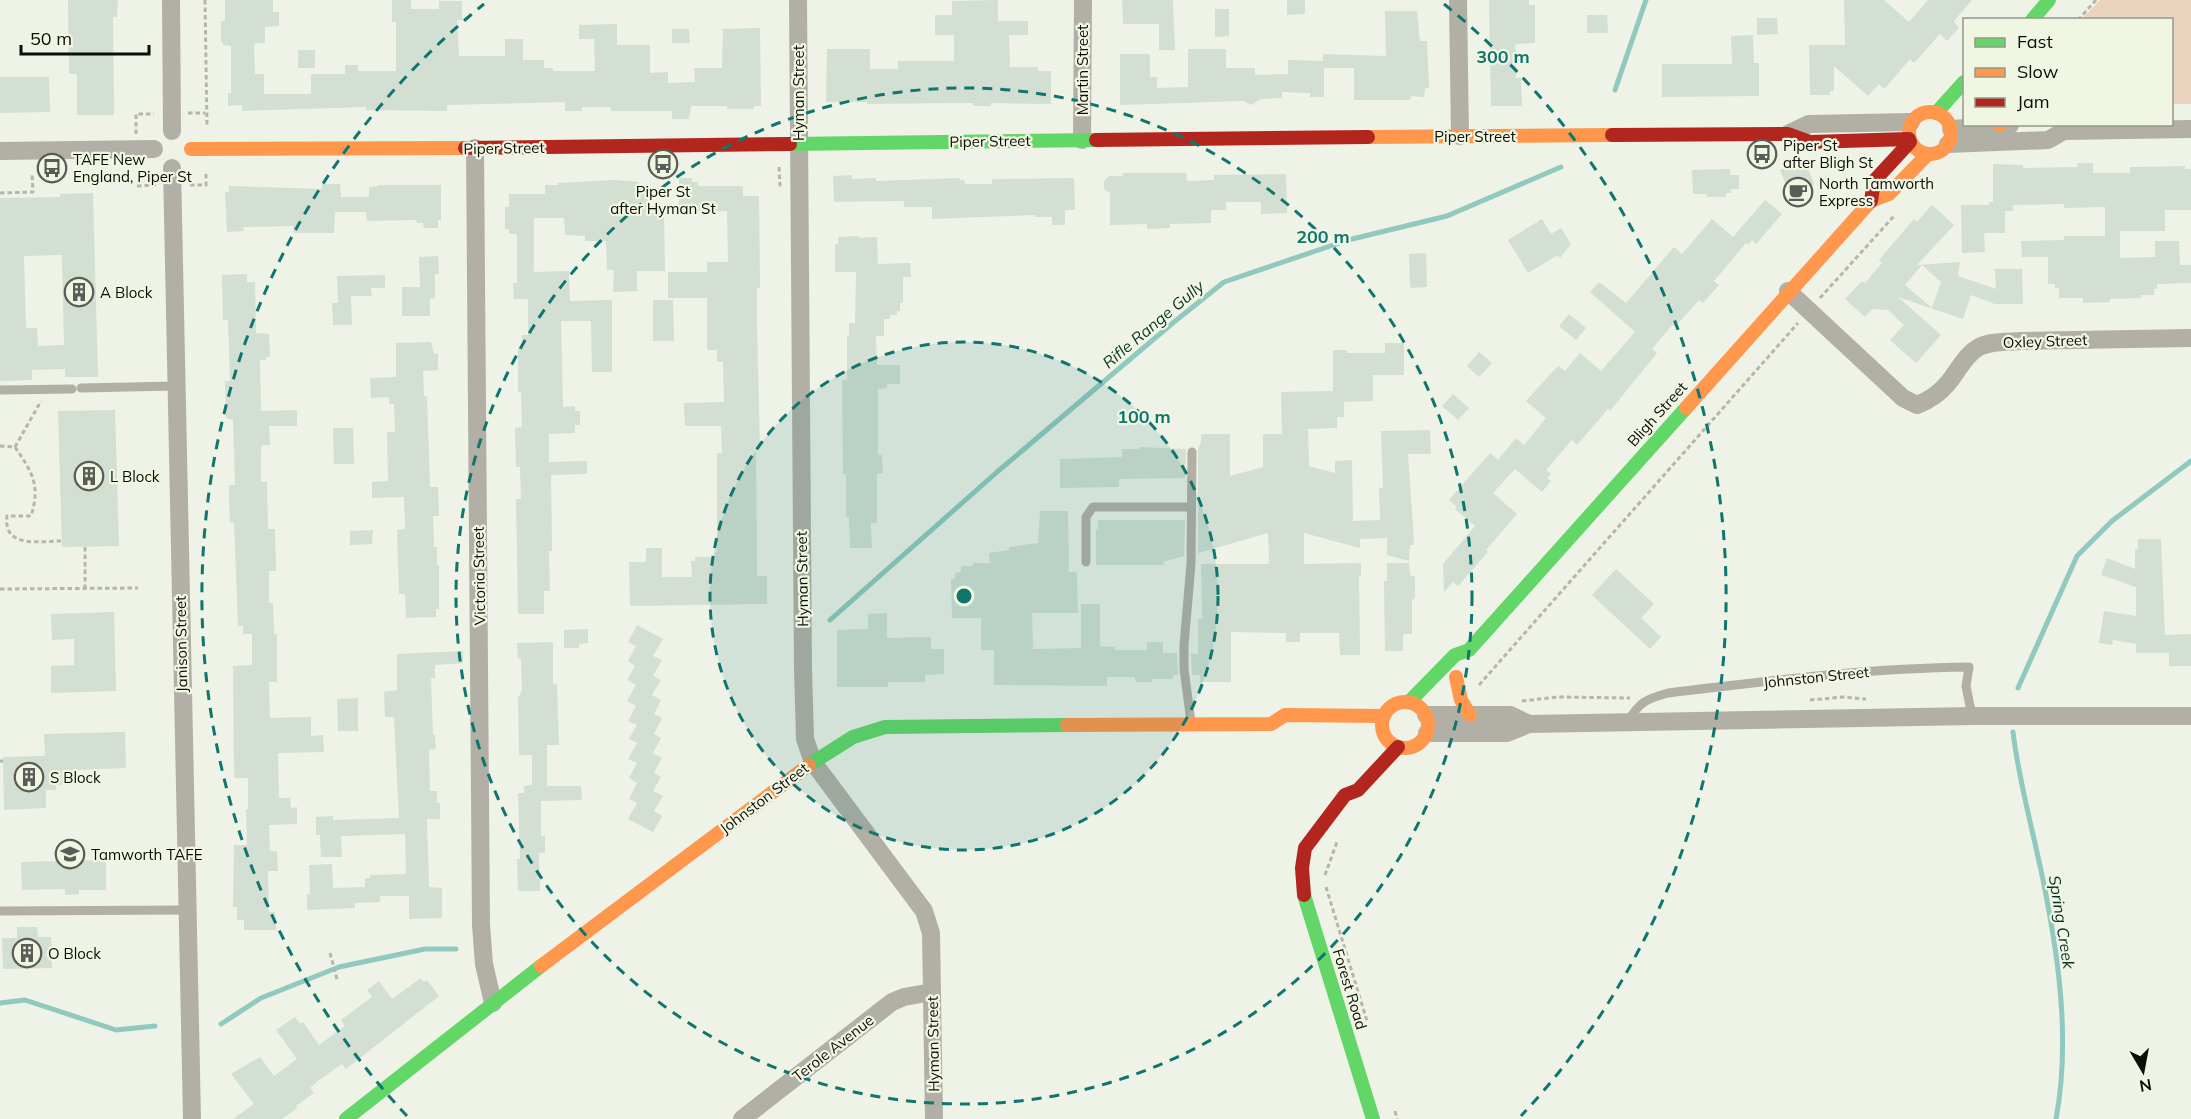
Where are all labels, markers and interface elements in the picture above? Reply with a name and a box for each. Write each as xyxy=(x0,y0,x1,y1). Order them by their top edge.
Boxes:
scale bar xyxy=(21,18,148,56)
legend xyxy=(1963,18,2173,126)
street label: Martin Street xyxy=(1073,25,1092,115)
text: 50 m xyxy=(30,27,72,50)
text: Fast xyxy=(2017,30,2053,53)
street label: Hyman Street xyxy=(789,45,808,141)
text: 300 m xyxy=(1476,45,1530,68)
text: Slow xyxy=(2017,60,2059,83)
text: Jam xyxy=(2017,90,2050,113)
street label: Piper Street xyxy=(1434,127,1516,146)
street label: Piper Street xyxy=(949,131,1031,151)
place label: Piper St after Bligh St xyxy=(1783,136,1873,172)
street label: Piper Street xyxy=(463,138,545,158)
bus stop icon: Piper St after Bligh St xyxy=(1746,138,1778,170)
bus stop icon: Piper St after Hyman St xyxy=(647,148,679,180)
place label: TAFE New England, Piper St xyxy=(73,150,192,186)
bus stop icon: TAFE New England, Piper St xyxy=(36,152,68,184)
place label: North Tamworth Express xyxy=(1819,174,1934,210)
cafe icon: North Tamworth Express xyxy=(1782,176,1814,208)
place label: Piper St after Hyman St xyxy=(610,182,716,218)
text: 200 m xyxy=(1296,225,1350,248)
water label: Rifle Range Gully xyxy=(1098,275,1208,372)
building icon: A Block xyxy=(63,276,95,308)
place label: A Block xyxy=(100,283,153,302)
street label: Oxley Street xyxy=(2002,330,2088,352)
street label: Bligh Street xyxy=(1623,378,1691,450)
text: 100 m xyxy=(1117,405,1171,428)
building icon: L Block xyxy=(73,460,105,492)
place label: L Block xyxy=(110,467,160,486)
street label: Victoria Street xyxy=(469,527,489,625)
street label: Hyman Street xyxy=(792,531,812,627)
centre of rings xyxy=(954,586,974,606)
street label: Janison Street xyxy=(171,596,191,692)
street label: Johnston Street xyxy=(1762,662,1870,692)
street label: Johnston Street xyxy=(716,758,812,838)
building icon: S Block xyxy=(13,761,45,793)
place label: S Block xyxy=(50,768,101,787)
school or university icon: Tamworth TAFE xyxy=(54,838,86,870)
place label: Tamworth TAFE xyxy=(91,845,203,864)
water label: Spring Creek xyxy=(2045,874,2079,971)
building icon: O Block xyxy=(11,937,43,969)
place label: O Block xyxy=(48,944,101,963)
street label: Forest Road xyxy=(1329,946,1371,1032)
street label: Hyman Street xyxy=(923,996,943,1092)
street label: Terole Avenue xyxy=(789,1010,877,1086)
north arrow xyxy=(2113,1041,2173,1101)
text: N xyxy=(2138,1075,2153,1097)

